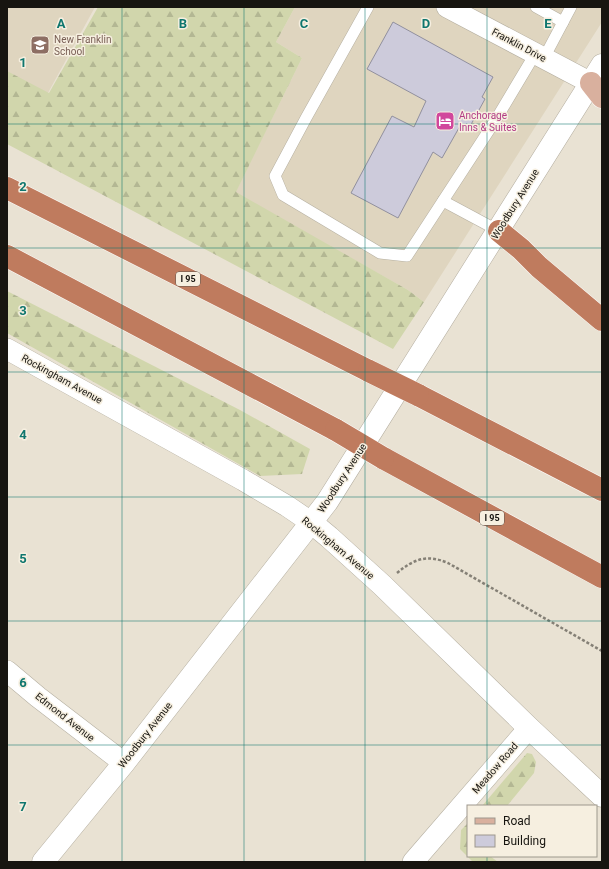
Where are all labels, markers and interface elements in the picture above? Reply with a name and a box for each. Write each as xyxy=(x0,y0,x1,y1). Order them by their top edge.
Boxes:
text: A xyxy=(57,16,66,31)
text: B xyxy=(179,16,187,31)
text: C xyxy=(300,16,309,31)
text: D xyxy=(422,16,430,31)
text: E xyxy=(544,16,552,31)
street label: Franklin Drive xyxy=(490,26,548,64)
school or university icon: New Franklin School xyxy=(29,34,51,56)
place label: New Franklin School xyxy=(54,34,111,57)
text: 1 xyxy=(19,55,27,70)
hotel icon: Anchorage Inns & Suites xyxy=(434,110,456,132)
place label: Anchorage Inns & Suites xyxy=(459,110,517,133)
street label: Woodbury Avenue xyxy=(489,167,541,241)
text: 2 xyxy=(19,179,27,194)
road number: I 95 xyxy=(176,272,200,286)
text: 3 xyxy=(19,303,27,318)
street label: Rockingham Avenue xyxy=(20,352,104,406)
text: 4 xyxy=(19,427,27,442)
street label: Woodbury Avenue xyxy=(316,441,368,515)
road number: I 95 xyxy=(480,511,504,525)
street label: Rockingham Avenue xyxy=(300,515,376,581)
text: 5 xyxy=(19,551,27,566)
text: 6 xyxy=(19,675,27,690)
street label: Edmond Avenue xyxy=(33,690,97,744)
street label: Woodbury Avenue xyxy=(116,700,174,770)
street label: Meadow Road xyxy=(470,740,520,796)
text: 7 xyxy=(19,799,27,814)
legend xyxy=(467,805,597,857)
text: Road xyxy=(503,814,531,828)
text: Building xyxy=(503,834,546,848)

